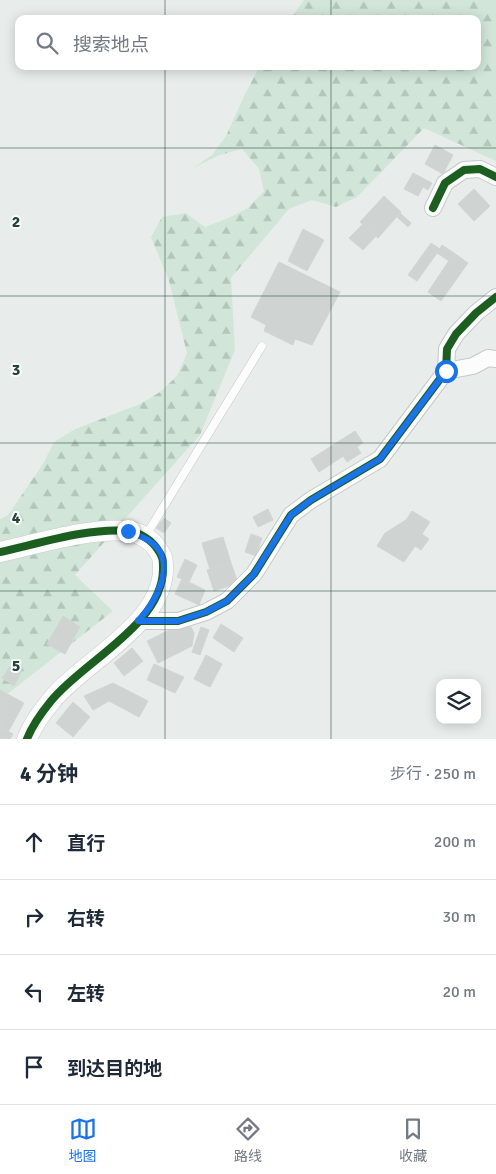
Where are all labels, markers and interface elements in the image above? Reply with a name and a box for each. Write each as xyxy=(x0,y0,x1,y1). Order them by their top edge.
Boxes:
search box xyxy=(15,15,481,70)
icon: search xyxy=(33,29,61,57)
text: 搜索地点 xyxy=(73,33,149,57)
text: 2 xyxy=(12,212,20,232)
text: 3 xyxy=(12,360,20,380)
route start xyxy=(435,360,458,383)
text: 4 xyxy=(12,508,21,528)
route end xyxy=(117,520,140,543)
text: 5 xyxy=(12,656,20,676)
map controls xyxy=(436,679,481,724)
button: layers xyxy=(436,679,481,724)
text: 4 分钟 xyxy=(20,761,78,787)
text: 步行 · 250 m xyxy=(390,764,476,784)
icon: ahead xyxy=(20,828,48,856)
text: 直行 xyxy=(67,832,105,856)
text: 200 m xyxy=(434,832,476,852)
icon: right xyxy=(20,903,48,931)
text: 右转 xyxy=(67,907,105,931)
text: 30 m xyxy=(442,907,476,927)
icon: left xyxy=(20,978,48,1006)
text: 左转 xyxy=(67,982,105,1006)
text: 20 m xyxy=(442,982,476,1002)
icon: arrive xyxy=(20,1053,48,1081)
text: 到达目的地 xyxy=(67,1057,162,1081)
tab: 地图 xyxy=(69,1115,97,1165)
tab: 路线 xyxy=(234,1115,262,1165)
tab: 收藏 xyxy=(399,1115,427,1165)

